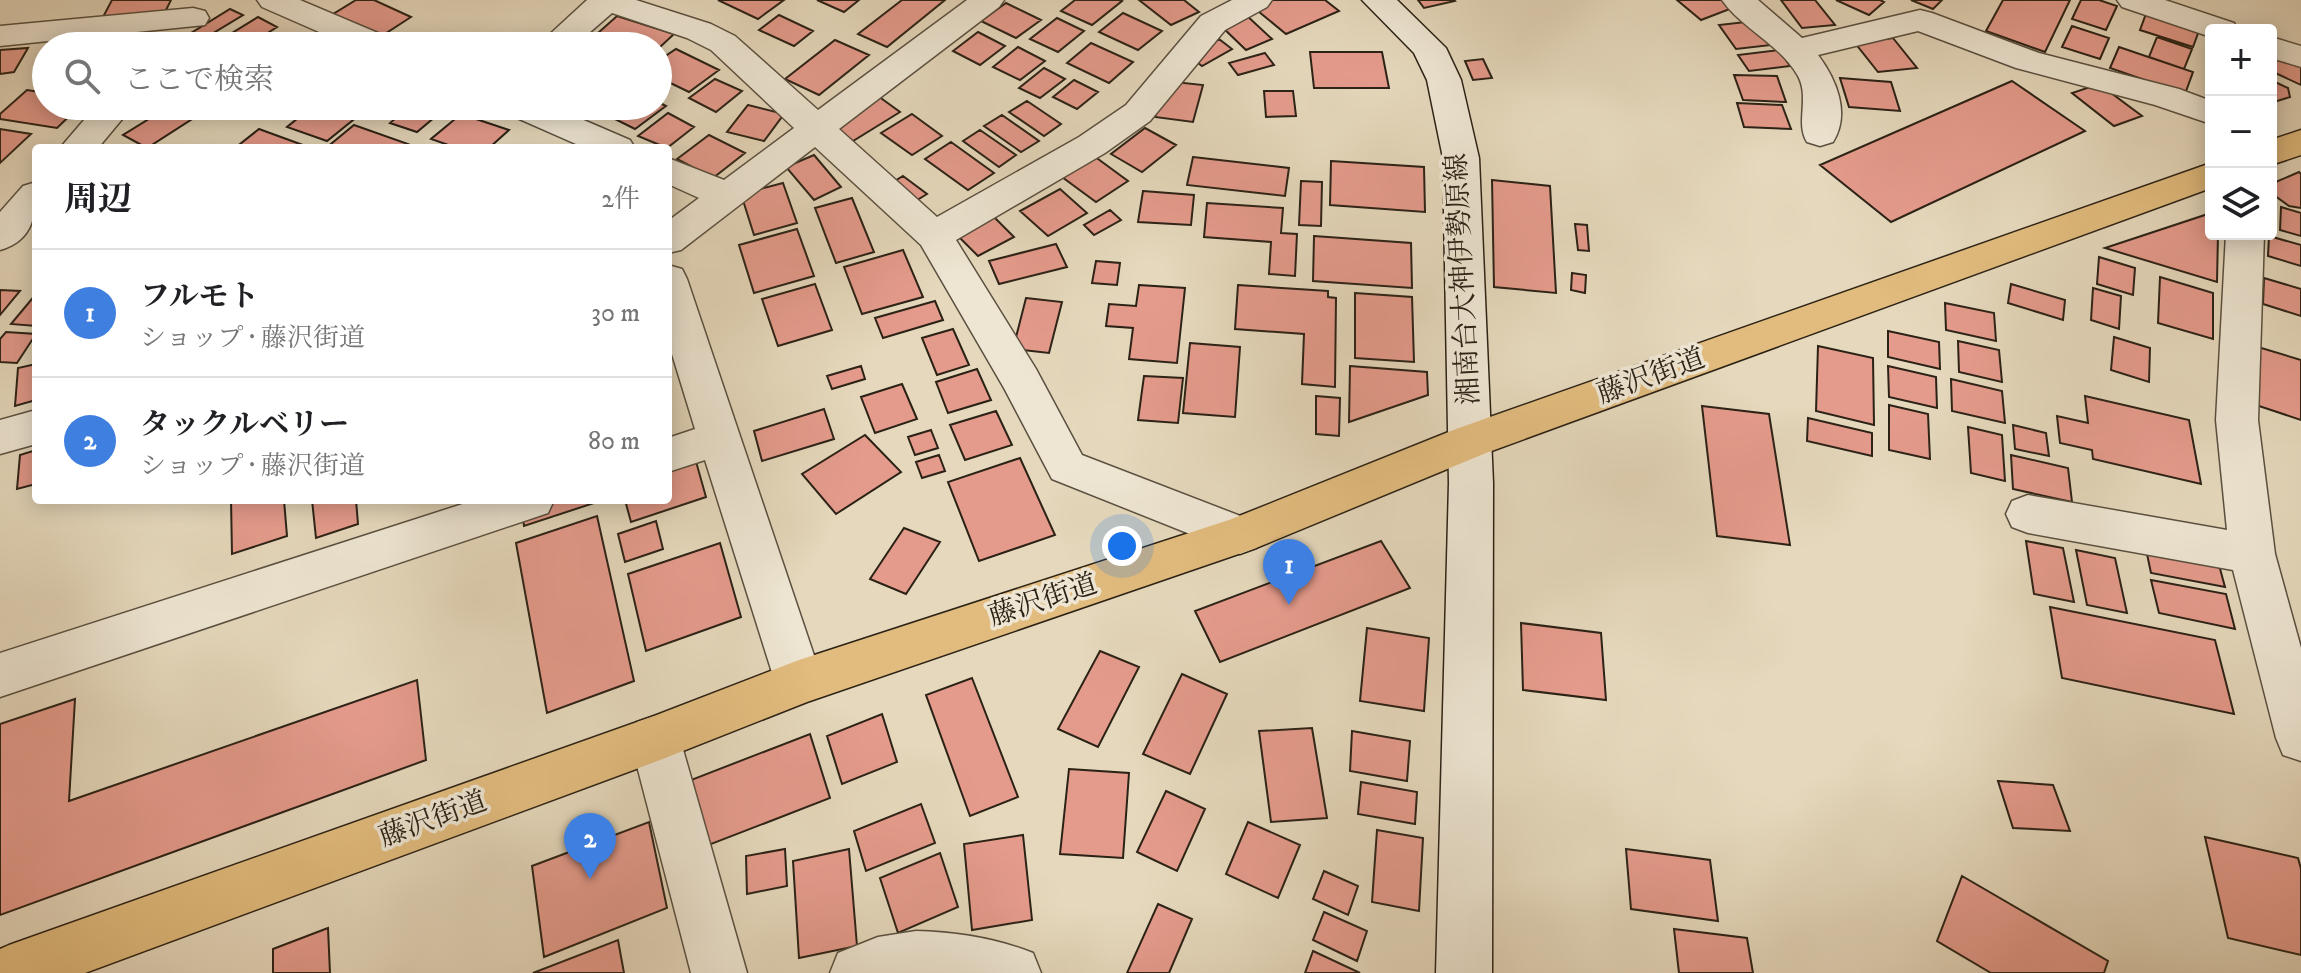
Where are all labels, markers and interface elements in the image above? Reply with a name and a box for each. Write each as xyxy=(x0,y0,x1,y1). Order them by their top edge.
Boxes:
map controls xyxy=(2205,24,2277,240)
button: + xyxy=(2205,24,2277,96)
search box xyxy=(32,32,672,120)
icon: search xyxy=(60,54,104,98)
text: ここで検索 xyxy=(124,62,274,99)
button: − xyxy=(2205,96,2277,168)
street label: 湘南台大神伊勢原線 xyxy=(1439,152,1487,406)
button: layers xyxy=(2205,168,2277,240)
text: 周辺 xyxy=(64,179,132,221)
text: 2件 xyxy=(601,183,640,216)
text: フルモト xyxy=(140,279,259,316)
text: 1 xyxy=(85,297,95,330)
text: 30 m xyxy=(591,297,640,330)
text: ショップ · 藤沢街道 xyxy=(140,322,365,355)
street label: 藤沢街道 xyxy=(1592,340,1710,412)
text: タックルベリー xyxy=(140,407,349,444)
text: 2 xyxy=(84,425,96,458)
text: 80 m xyxy=(588,425,640,458)
text: ショップ · 藤沢街道 xyxy=(140,450,365,483)
your location xyxy=(1102,526,1142,566)
pin: 1 xyxy=(1263,539,1315,605)
street label: 藤沢街道 xyxy=(984,566,1102,634)
street label: 藤沢街道 xyxy=(374,783,492,855)
pin: 2 xyxy=(564,813,616,879)

